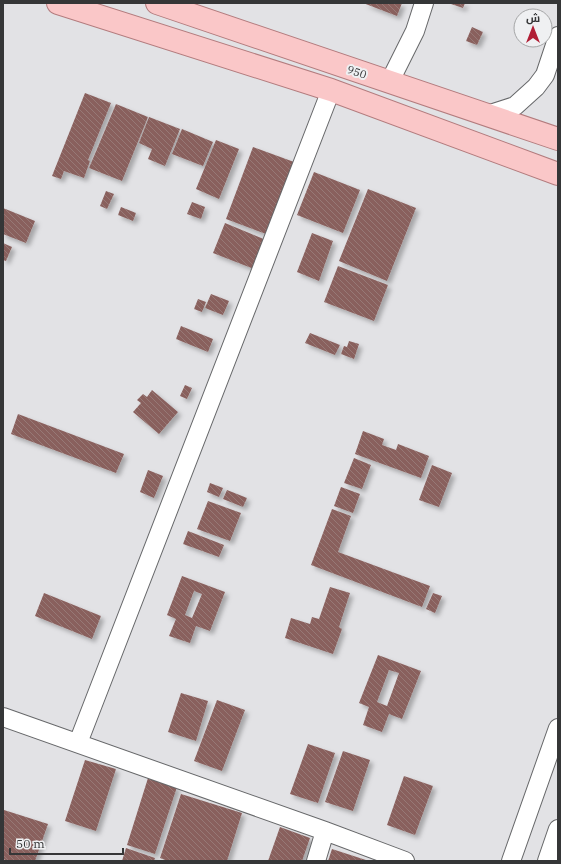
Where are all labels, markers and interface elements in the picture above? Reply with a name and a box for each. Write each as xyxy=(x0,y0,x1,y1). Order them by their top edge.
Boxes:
north arrow xyxy=(513,8,553,48)
text: ش xyxy=(526,11,540,25)
street label: 950 xyxy=(345,62,369,82)
scale bar xyxy=(10,830,123,856)
text: 50 m xyxy=(16,836,45,851)

